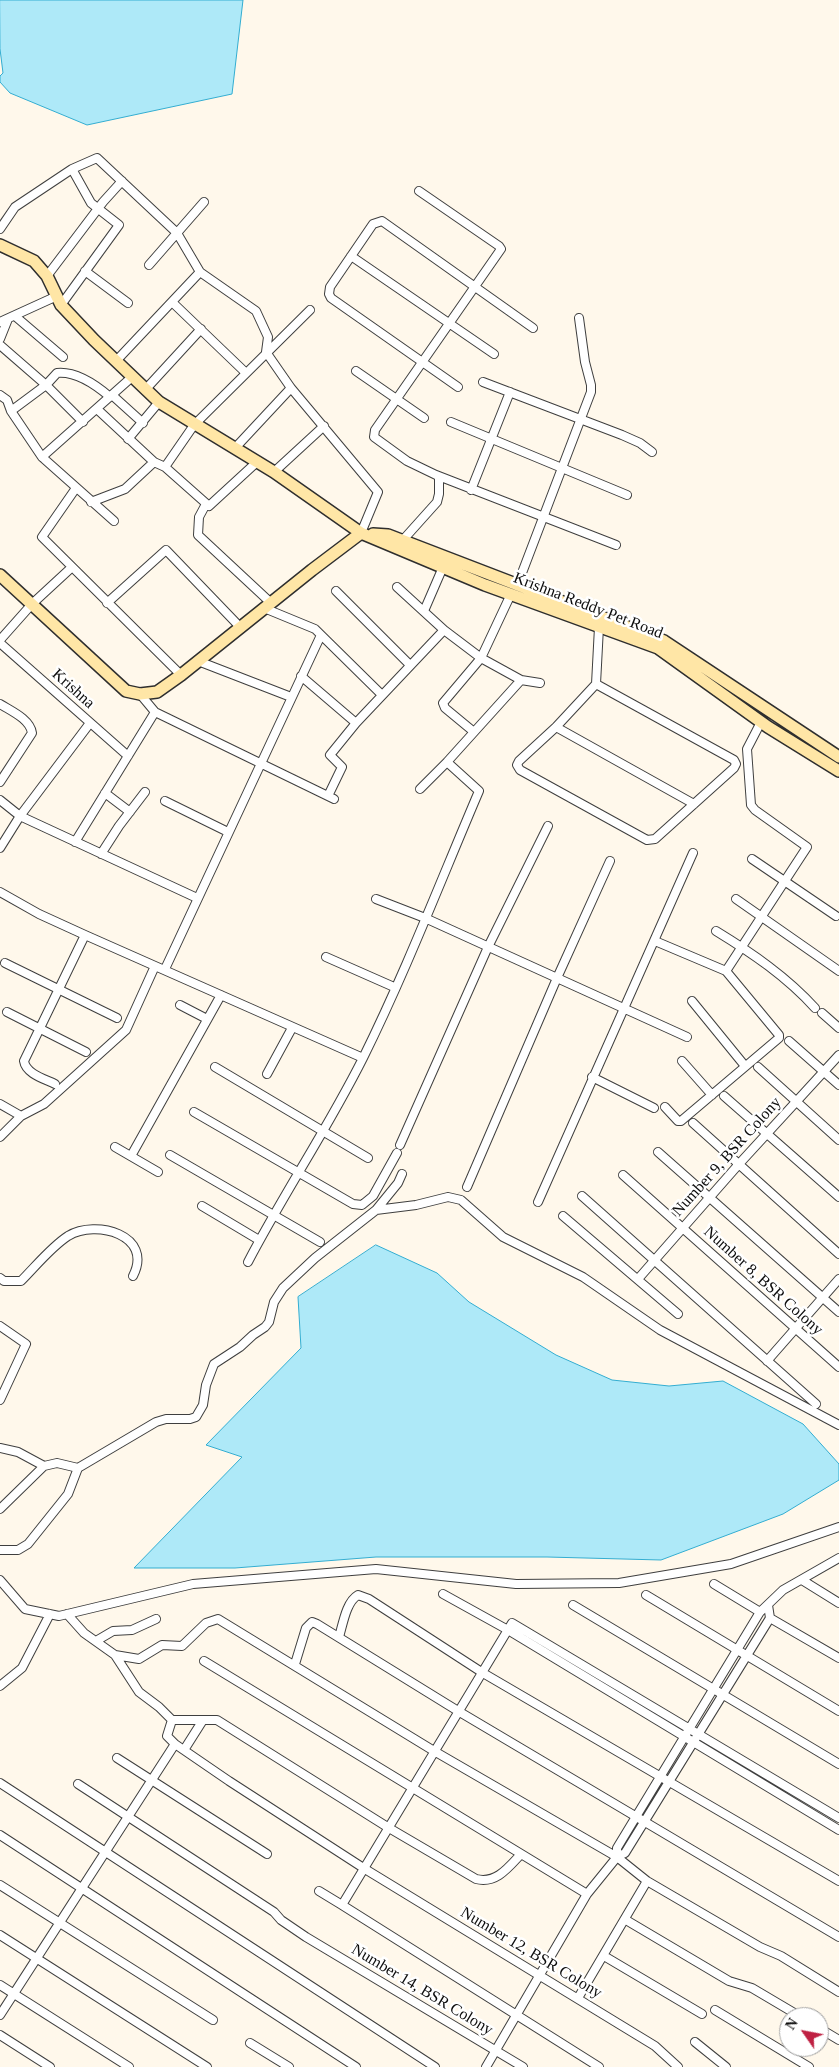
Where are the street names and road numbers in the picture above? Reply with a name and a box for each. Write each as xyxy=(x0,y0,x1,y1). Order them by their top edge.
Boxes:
street label: Krishna Reddy Pet Road xyxy=(511,569,665,643)
street label: Krishna xyxy=(48,665,98,713)
street label: Number 9, BSR Colony xyxy=(668,1093,786,1221)
street label: Number 8, BSR Colony xyxy=(699,1222,827,1340)
street label: Number 12, BSR Colony xyxy=(457,1903,605,2003)
street label: Number 14, BSR Colony xyxy=(348,1940,496,2040)

